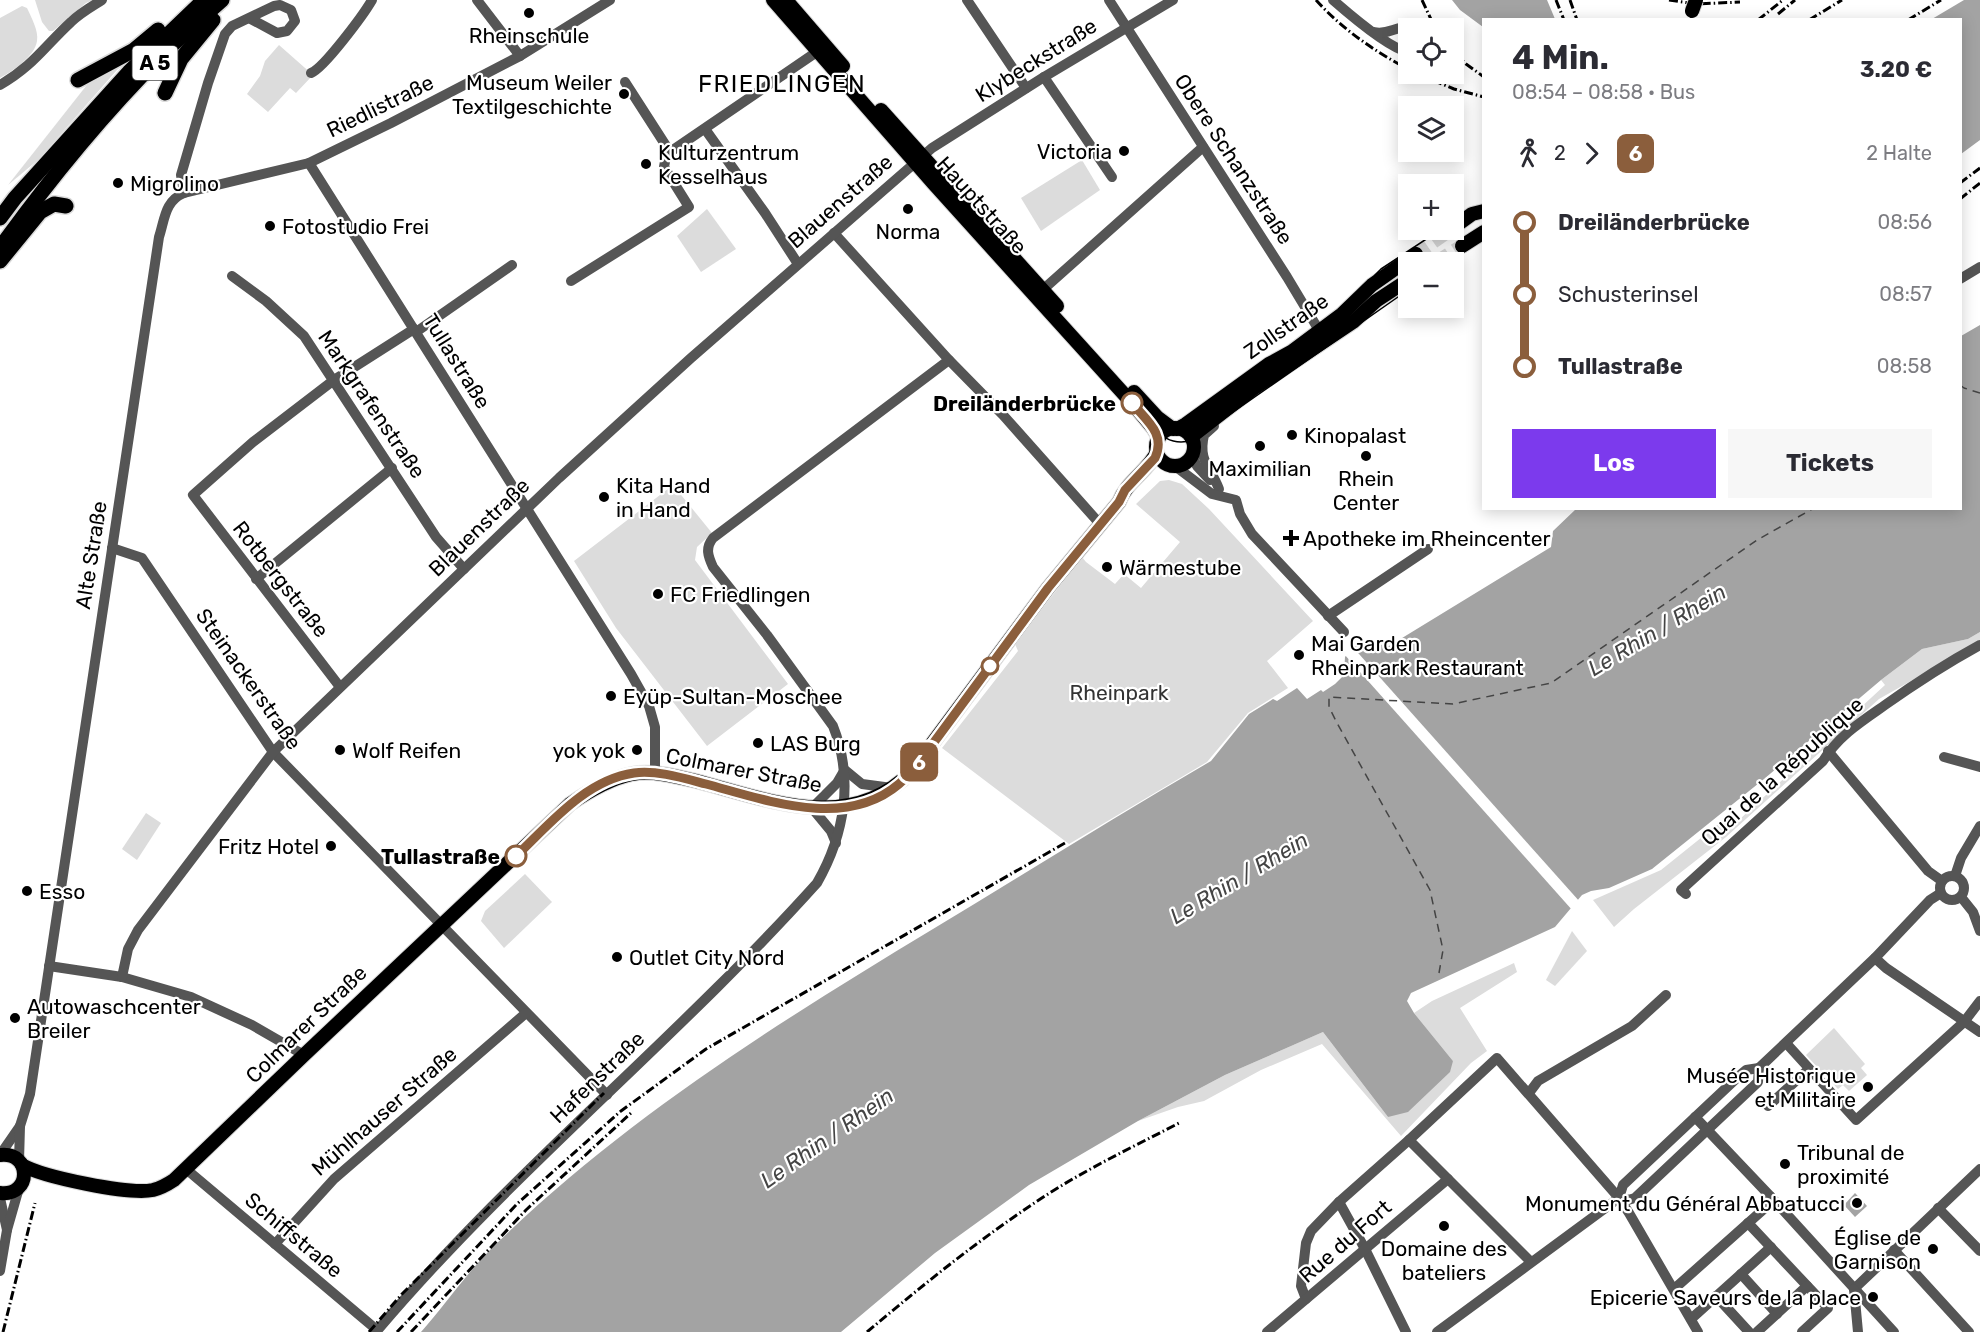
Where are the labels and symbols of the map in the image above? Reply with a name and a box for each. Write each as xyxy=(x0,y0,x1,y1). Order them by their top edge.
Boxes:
marker: Rheinschule xyxy=(522,6,536,20)
street label: Klybeckstraße xyxy=(971,13,1101,107)
place label: Rheinschule xyxy=(469,23,589,48)
road number: A 5 xyxy=(132,46,178,80)
street label: Riedlistraße xyxy=(323,69,437,143)
street label: Obere Schanzstraße xyxy=(1170,69,1298,249)
place label: Museum Weiler Textilgeschichte xyxy=(452,70,612,119)
district label: FRIEDLINGEN xyxy=(698,70,866,98)
marker: Museum Weiler Textilgeschichte xyxy=(617,87,631,101)
place label: Victoria xyxy=(1037,139,1112,164)
place label: Kulturzentrum Kesselhaus xyxy=(658,140,799,189)
marker: Victoria xyxy=(1117,144,1131,158)
street label: Blauenstraße xyxy=(783,149,897,253)
street label: Hauptstraße xyxy=(932,151,1032,259)
marker: Kulturzentrum Kesselhaus xyxy=(639,157,653,171)
place label: Migrolino xyxy=(130,171,219,196)
marker: Migrolino xyxy=(111,176,125,190)
marker: Norma xyxy=(901,202,915,216)
place label: Fotostudio Frei xyxy=(282,214,429,239)
marker: Fotostudio Frei xyxy=(263,219,277,233)
place label: Norma xyxy=(876,219,940,244)
street label: Zollstraße xyxy=(1239,288,1333,364)
street label: Tullastraße xyxy=(418,309,496,413)
street label: Markgrafenstraße xyxy=(313,325,431,483)
place label: Dreiländerbrücke xyxy=(933,391,1116,416)
marker: Dreiländerbrücke xyxy=(1121,392,1143,414)
place label: Kinopalast xyxy=(1304,423,1406,448)
marker: Kinopalast xyxy=(1285,428,1299,442)
marker: Maximilian xyxy=(1253,439,1267,453)
marker: Rhein Center xyxy=(1359,449,1373,463)
place label: Maximilian xyxy=(1209,456,1311,481)
place label: Rhein Center xyxy=(1333,466,1399,515)
street label: Blauenstraße xyxy=(423,473,535,581)
place label: Kita Hand in Hand xyxy=(616,473,710,522)
marker: Kita Hand in Hand xyxy=(597,490,611,504)
street label: Alte Straße xyxy=(70,499,112,611)
street label: Rotbergstraße xyxy=(228,516,334,642)
place label: Apotheke im Rheincenter xyxy=(1303,526,1550,551)
marker: Apotheke im Rheincenter xyxy=(1284,531,1298,545)
place label: Wärmestube xyxy=(1119,555,1241,580)
marker: Wärmestube xyxy=(1100,560,1114,574)
water label: Le Rhin / Rhein xyxy=(1583,578,1731,682)
place label: FC Friedlingen xyxy=(670,582,811,607)
marker: FC Friedlingen xyxy=(651,587,665,601)
street label: Steinackerstraße xyxy=(191,604,307,754)
place label: Mai Garden Rheinpark Restaurant xyxy=(1311,631,1524,680)
marker: Mai Garden Rheinpark Restaurant xyxy=(1292,648,1306,662)
unlabelled marker xyxy=(981,657,999,675)
park label: Rheinpark xyxy=(1069,680,1169,705)
place label: Eyüp-Sultan-Moschee xyxy=(623,684,843,709)
marker: Eyüp-Sultan-Moschee xyxy=(604,689,618,703)
street label: Quai de la République xyxy=(1696,691,1868,851)
place label: LAS Burg xyxy=(770,731,861,756)
marker: LAS Burg xyxy=(751,736,765,750)
place label: Wolf Reifen xyxy=(352,738,461,763)
place label: yok yok xyxy=(552,738,625,763)
line badge: 6 xyxy=(900,742,938,782)
marker: Wolf Reifen xyxy=(333,743,347,757)
marker: yok yok xyxy=(630,743,644,757)
street label: Colmarer Straße xyxy=(664,743,824,797)
water label: Le Rhin / Rhein xyxy=(1165,826,1313,930)
place label: Fritz Hotel xyxy=(218,834,319,859)
marker: Fritz Hotel xyxy=(324,839,338,853)
place label: Tullastraße xyxy=(381,844,500,869)
marker: Tullastraße xyxy=(505,845,527,867)
place label: Esso xyxy=(39,879,85,904)
marker: Esso xyxy=(20,884,34,898)
place label: Outlet City Nord xyxy=(629,945,785,970)
marker: Outlet City Nord xyxy=(610,950,624,964)
street label: Colmarer Straße xyxy=(240,960,372,1088)
place label: Autowaschcenter Breiler xyxy=(27,994,201,1043)
marker: Autowaschcenter Breiler xyxy=(8,1011,22,1025)
street label: Hafenstraße xyxy=(545,1026,649,1128)
street label: Mühlhauser Straße xyxy=(306,1041,462,1181)
place label: Musée Historique et Militaire xyxy=(1686,1063,1856,1112)
marker: Musée Historique et Militaire xyxy=(1861,1080,1875,1094)
water label: Le Rhin / Rhein xyxy=(755,1082,899,1194)
place label: Tribunal de proximité xyxy=(1797,1140,1904,1189)
marker: Tribunal de proximité xyxy=(1778,1157,1792,1171)
street label: Schiffstraße xyxy=(240,1187,348,1283)
place label: Monument du Général Abbatucci xyxy=(1525,1191,1845,1216)
street label: Rue du Fort xyxy=(1294,1194,1396,1288)
marker: Monument du Général Abbatucci xyxy=(1850,1196,1864,1210)
marker: Domaine des bateliers xyxy=(1437,1219,1451,1233)
place label: Église de Garnison xyxy=(1834,1225,1921,1274)
place label: Domaine des bateliers xyxy=(1381,1236,1507,1285)
marker: Église de Garnison xyxy=(1926,1242,1940,1256)
place label: Epicerie Saveurs de la place xyxy=(1590,1285,1861,1310)
marker: Epicerie Saveurs de la place xyxy=(1866,1290,1880,1304)

